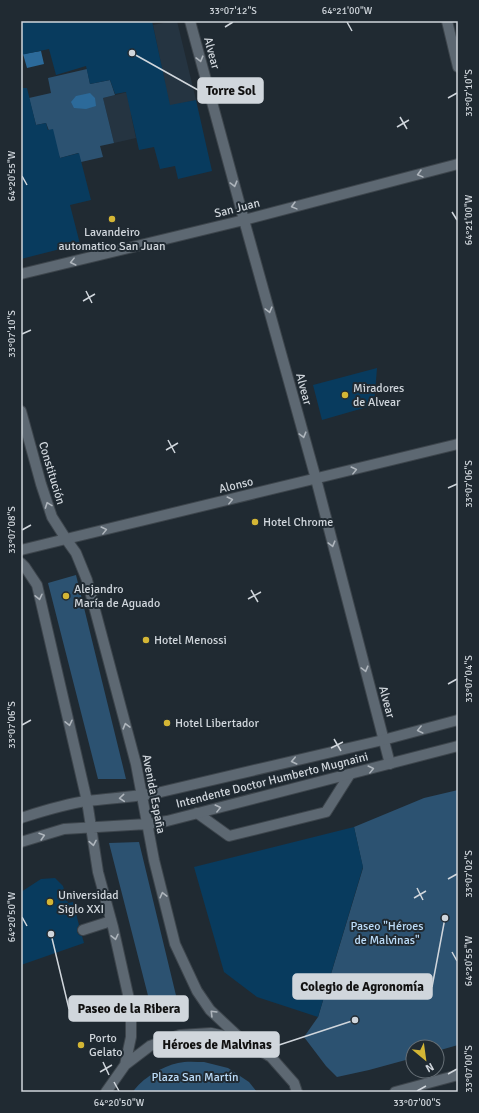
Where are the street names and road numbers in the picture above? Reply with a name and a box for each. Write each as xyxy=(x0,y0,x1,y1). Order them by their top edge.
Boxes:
street label: Alvear xyxy=(200,36,223,71)
street label: San Juan xyxy=(213,196,262,221)
street label: Alvear xyxy=(292,372,315,407)
street label: Constitución xyxy=(35,440,68,507)
street label: Alonso xyxy=(217,474,255,497)
street label: Alvear xyxy=(375,685,398,720)
street label: Intendente Doctor Humberto Mugnaini xyxy=(174,749,370,812)
street label: Avenida España xyxy=(138,753,169,835)

